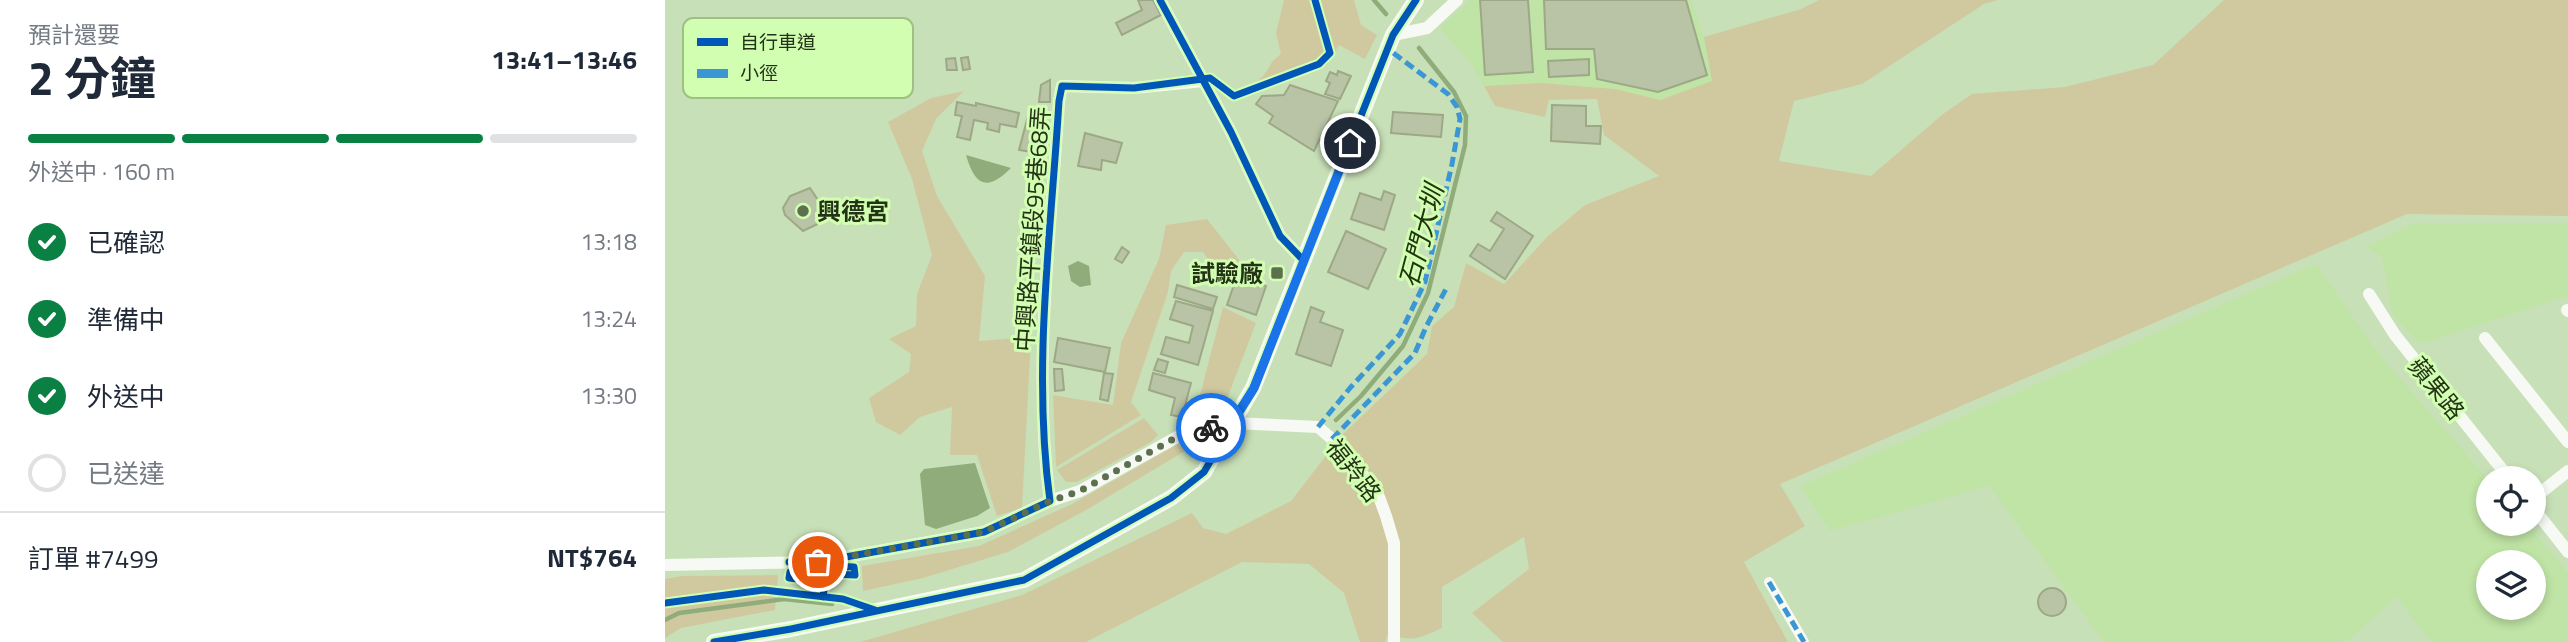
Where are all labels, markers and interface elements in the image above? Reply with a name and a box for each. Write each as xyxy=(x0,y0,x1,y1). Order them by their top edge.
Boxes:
text: 預計還要 xyxy=(28,17,120,52)
legend xyxy=(683,18,913,98)
text: 自行車道 xyxy=(740,27,816,56)
text: 13:41–13:46 xyxy=(491,40,637,79)
text: 2 分鐘 xyxy=(28,43,156,113)
text: 小徑 xyxy=(740,58,778,87)
street label: 中興路平鎮段95巷68弄 xyxy=(1005,105,1059,353)
pin xyxy=(1320,113,1380,173)
icon: home xyxy=(1331,124,1369,162)
text: 外送中 · 160 m xyxy=(28,154,175,189)
water label: 石門大圳 xyxy=(1389,177,1454,291)
place label: 興德宮 xyxy=(817,193,889,229)
marker: 興德宮 xyxy=(795,203,811,219)
icon: check xyxy=(28,223,66,261)
text: 已確認 xyxy=(87,223,165,262)
text: 13:18 xyxy=(580,224,637,259)
place label: 試驗廠 xyxy=(1191,255,1263,291)
marker: 試驗廠 xyxy=(1269,265,1285,281)
icon: check xyxy=(28,300,66,338)
text: 準備中 xyxy=(87,300,165,339)
text: 13:24 xyxy=(580,301,637,336)
street label: 蘋果路 xyxy=(2400,349,2474,427)
icon: check xyxy=(28,377,66,415)
text: 外送中 xyxy=(87,377,165,416)
text: 13:30 xyxy=(580,378,637,413)
courier xyxy=(1176,393,1246,463)
icon: bike xyxy=(1192,409,1230,447)
street label: 福羚路 xyxy=(1318,431,1390,509)
text: 已送達 xyxy=(87,454,165,493)
map controls xyxy=(2476,466,2546,620)
button: locate xyxy=(2476,466,2546,536)
pin xyxy=(788,532,848,592)
text: NT$764 xyxy=(547,538,637,577)
text: 訂單 #7499 xyxy=(28,539,159,578)
icon: bag xyxy=(799,543,837,581)
button: layers xyxy=(2476,550,2546,620)

